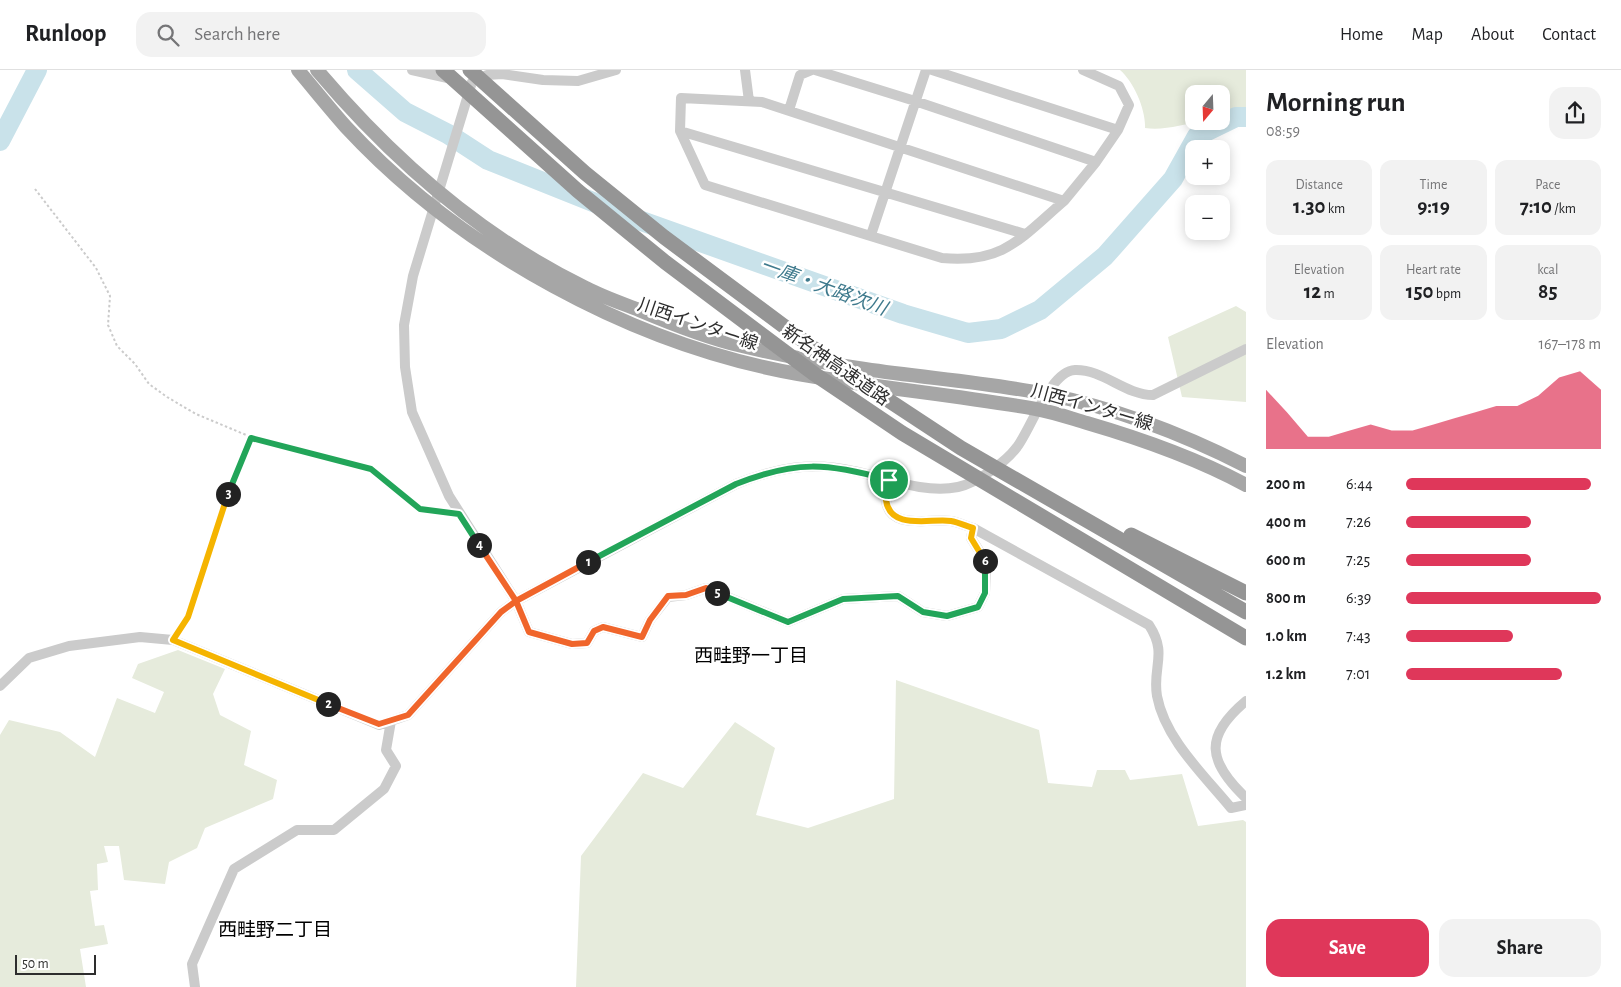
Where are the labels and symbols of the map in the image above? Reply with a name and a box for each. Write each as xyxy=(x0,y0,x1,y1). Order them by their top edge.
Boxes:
north arrow xyxy=(1185,85,1230,130)
water label: 一庫・大路次川 xyxy=(758,255,891,320)
street label: 川西インター線 xyxy=(635,294,761,354)
street label: 新名神高速道路 xyxy=(779,321,893,409)
street label: 川西インター線 xyxy=(1029,380,1155,434)
pin xyxy=(868,459,910,501)
pin: 3 xyxy=(216,482,240,506)
pin: 4 xyxy=(466,532,492,558)
pin: 6 xyxy=(972,548,998,574)
pin: 1 xyxy=(576,550,600,574)
pin: 5 xyxy=(704,580,730,606)
district label: 西畦野一丁目 xyxy=(694,646,808,666)
pin: 2 xyxy=(316,692,340,716)
district label: 西畦野二丁目 xyxy=(218,920,332,940)
scale bar xyxy=(15,952,96,975)

